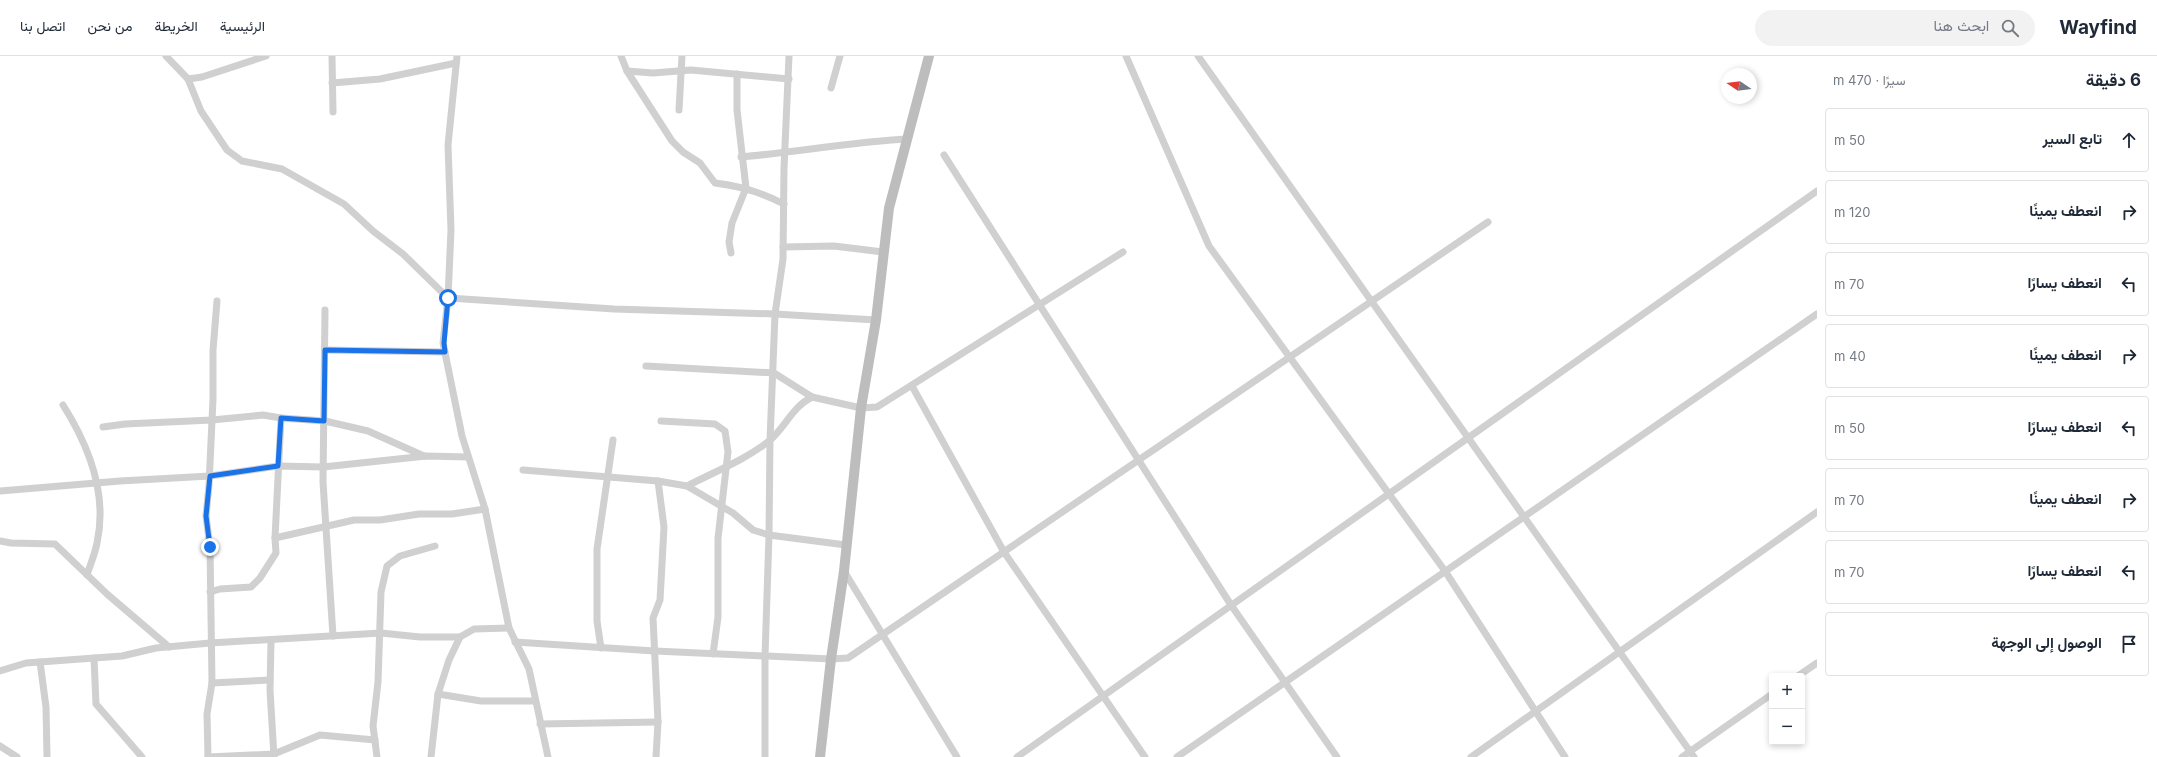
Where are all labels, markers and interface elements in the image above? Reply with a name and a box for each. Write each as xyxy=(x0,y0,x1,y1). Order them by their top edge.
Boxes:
search box xyxy=(1755,10,2035,46)
text: ابحث هنا xyxy=(1934,16,1989,35)
text: Wayfind xyxy=(2059,16,2137,39)
text: اتصل بنا xyxy=(20,17,65,34)
text: من نحن xyxy=(87,17,133,34)
text: الخريطة xyxy=(155,17,198,34)
text: الرئيسية xyxy=(220,17,265,34)
icon: search xyxy=(1999,17,2021,39)
north arrow xyxy=(1721,68,1757,104)
text: 6 دقيقة xyxy=(2086,70,2141,90)
text: سيرًا · 470 m xyxy=(1833,72,1905,88)
text: تابع السير xyxy=(2043,129,2102,148)
icon: ahead xyxy=(2118,129,2140,151)
text: 50 m xyxy=(1834,132,1865,148)
text: انعطف يمينًا xyxy=(2029,201,2102,220)
icon: right xyxy=(2118,201,2140,223)
text: 120 m xyxy=(1834,204,1870,220)
text: انعطف يسارًا xyxy=(2027,273,2102,292)
icon: left xyxy=(2118,273,2140,295)
text: 70 m xyxy=(1834,276,1864,292)
route start xyxy=(439,289,457,307)
text: انعطف يمينًا xyxy=(2029,345,2102,364)
icon: right xyxy=(2118,345,2140,367)
text: 40 m xyxy=(1834,348,1866,364)
text: انعطف يسارًا xyxy=(2027,417,2102,436)
icon: left xyxy=(2118,417,2140,439)
text: 50 m xyxy=(1834,420,1865,436)
text: انعطف يمينًا xyxy=(2029,489,2102,508)
icon: right xyxy=(2118,489,2140,511)
text: 70 m xyxy=(1834,492,1864,508)
route end xyxy=(201,538,219,556)
text: انعطف يسارًا xyxy=(2027,561,2102,580)
icon: left xyxy=(2118,561,2140,583)
text: 70 m xyxy=(1834,564,1864,580)
text: الوصول إلى الوجهة xyxy=(1991,633,2102,652)
icon: arrive xyxy=(2118,633,2140,655)
map controls xyxy=(1769,673,1805,745)
button: + xyxy=(1769,673,1805,709)
button: − xyxy=(1769,709,1805,745)

